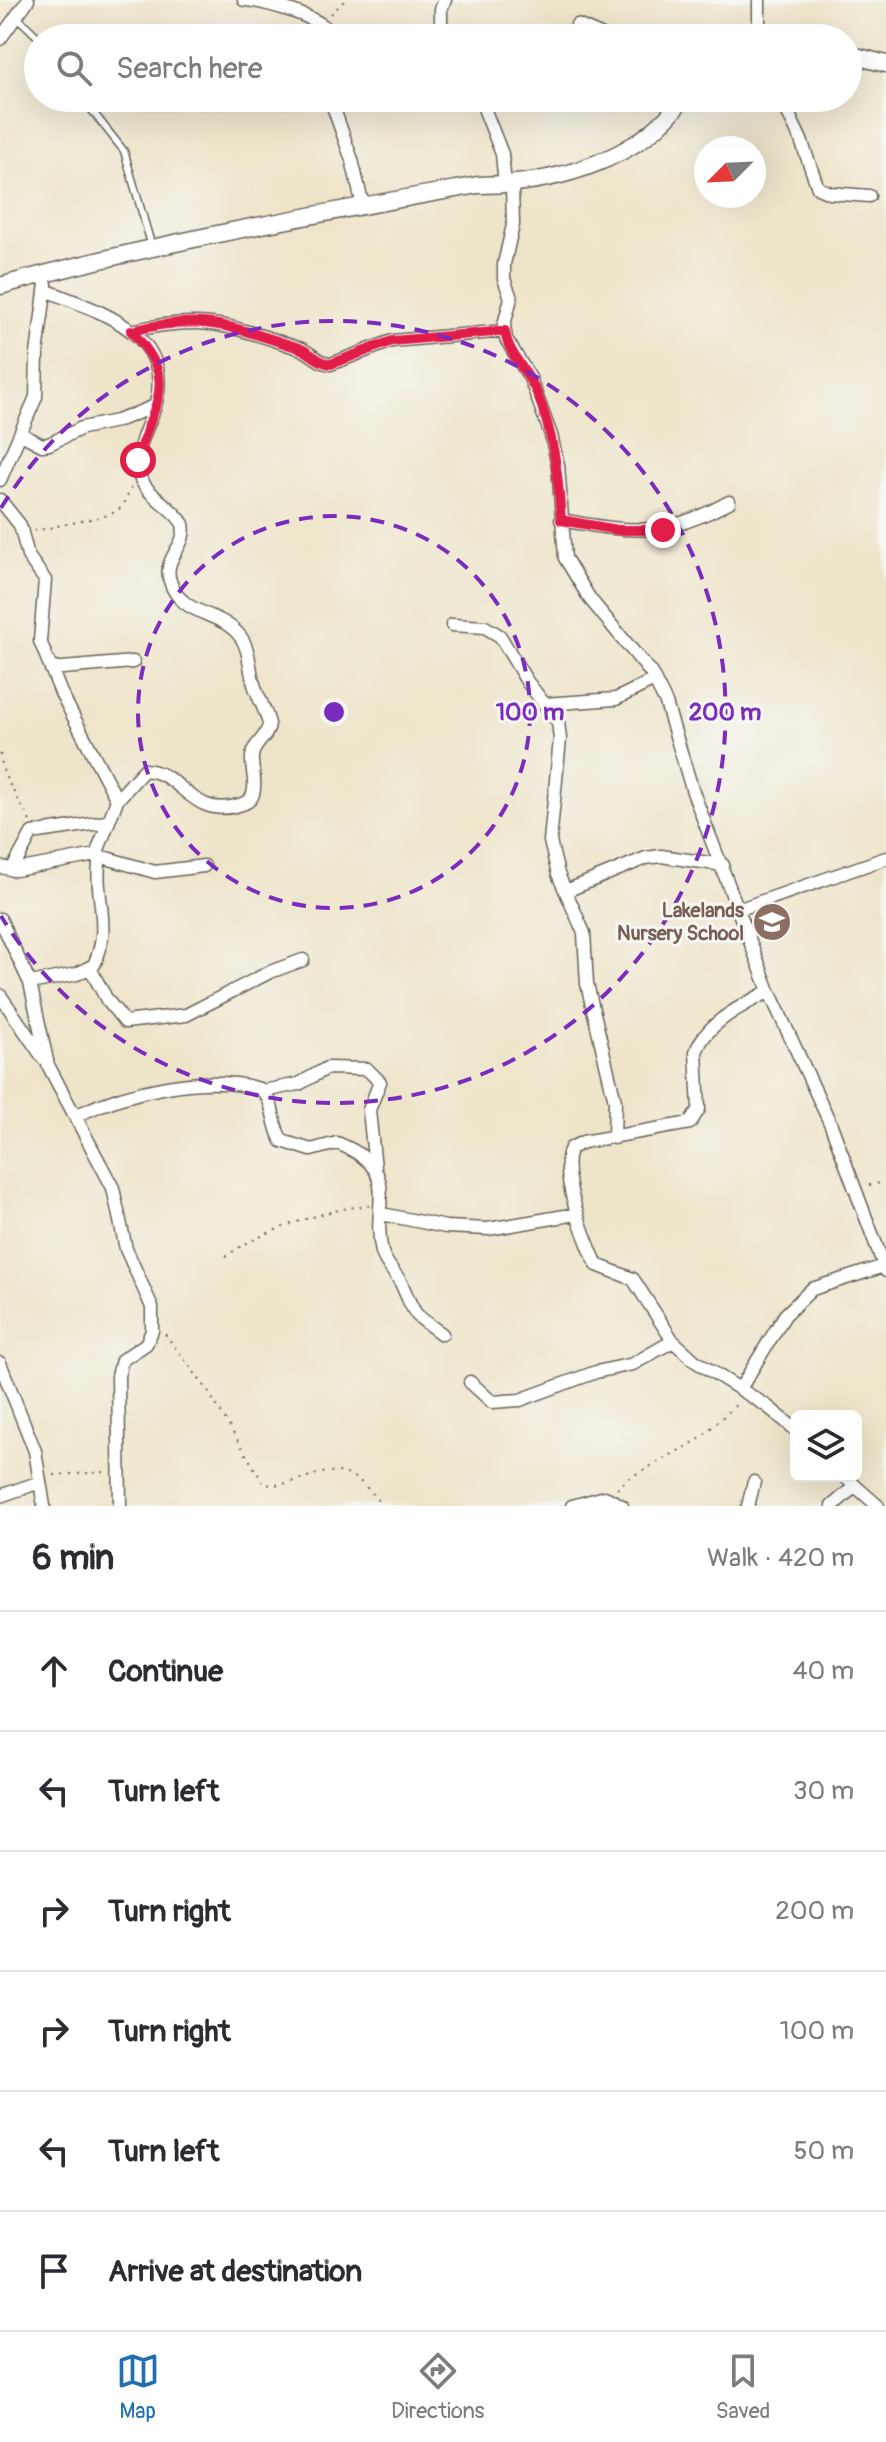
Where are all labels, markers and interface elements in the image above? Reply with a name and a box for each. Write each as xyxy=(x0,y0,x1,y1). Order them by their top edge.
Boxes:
search box xyxy=(24,24,862,112)
icon: search xyxy=(52,46,96,90)
text: Search here xyxy=(116,50,263,87)
north arrow xyxy=(694,136,766,208)
route start xyxy=(120,442,156,478)
route end xyxy=(645,512,681,548)
centre of rings xyxy=(320,698,348,726)
text: 100 m xyxy=(496,698,564,727)
text: 200 m xyxy=(689,698,761,727)
place label: Lakelands Nursery School xyxy=(617,898,744,946)
school or university icon: Lakelands Nursery School xyxy=(751,901,793,943)
map controls xyxy=(790,1410,862,1482)
button: layers xyxy=(790,1410,862,1482)
text: 6 min xyxy=(32,1537,114,1580)
text: Walk · 420 m xyxy=(707,1542,854,1574)
icon: ahead xyxy=(32,1649,76,1693)
text: Continue xyxy=(108,1653,223,1690)
text: 40 m xyxy=(792,1655,854,1687)
icon: left xyxy=(32,1769,76,1813)
text: Turn left xyxy=(108,1773,219,1810)
text: 30 m xyxy=(793,1775,854,1807)
icon: right xyxy=(32,1889,76,1933)
text: Turn right xyxy=(108,1893,231,1930)
text: 200 m xyxy=(775,1895,854,1927)
icon: right xyxy=(32,2009,76,2053)
text: Turn right xyxy=(108,2013,231,2050)
text: 100 m xyxy=(780,2015,854,2047)
icon: left xyxy=(32,2129,76,2173)
text: Turn left xyxy=(108,2133,219,2170)
text: 50 m xyxy=(793,2135,854,2167)
icon: arrive xyxy=(32,2249,76,2293)
text: Arrive at destination xyxy=(108,2253,362,2290)
tab: Map xyxy=(116,2349,160,2425)
tab: Directions xyxy=(391,2349,484,2425)
tab: Saved xyxy=(716,2349,770,2425)

